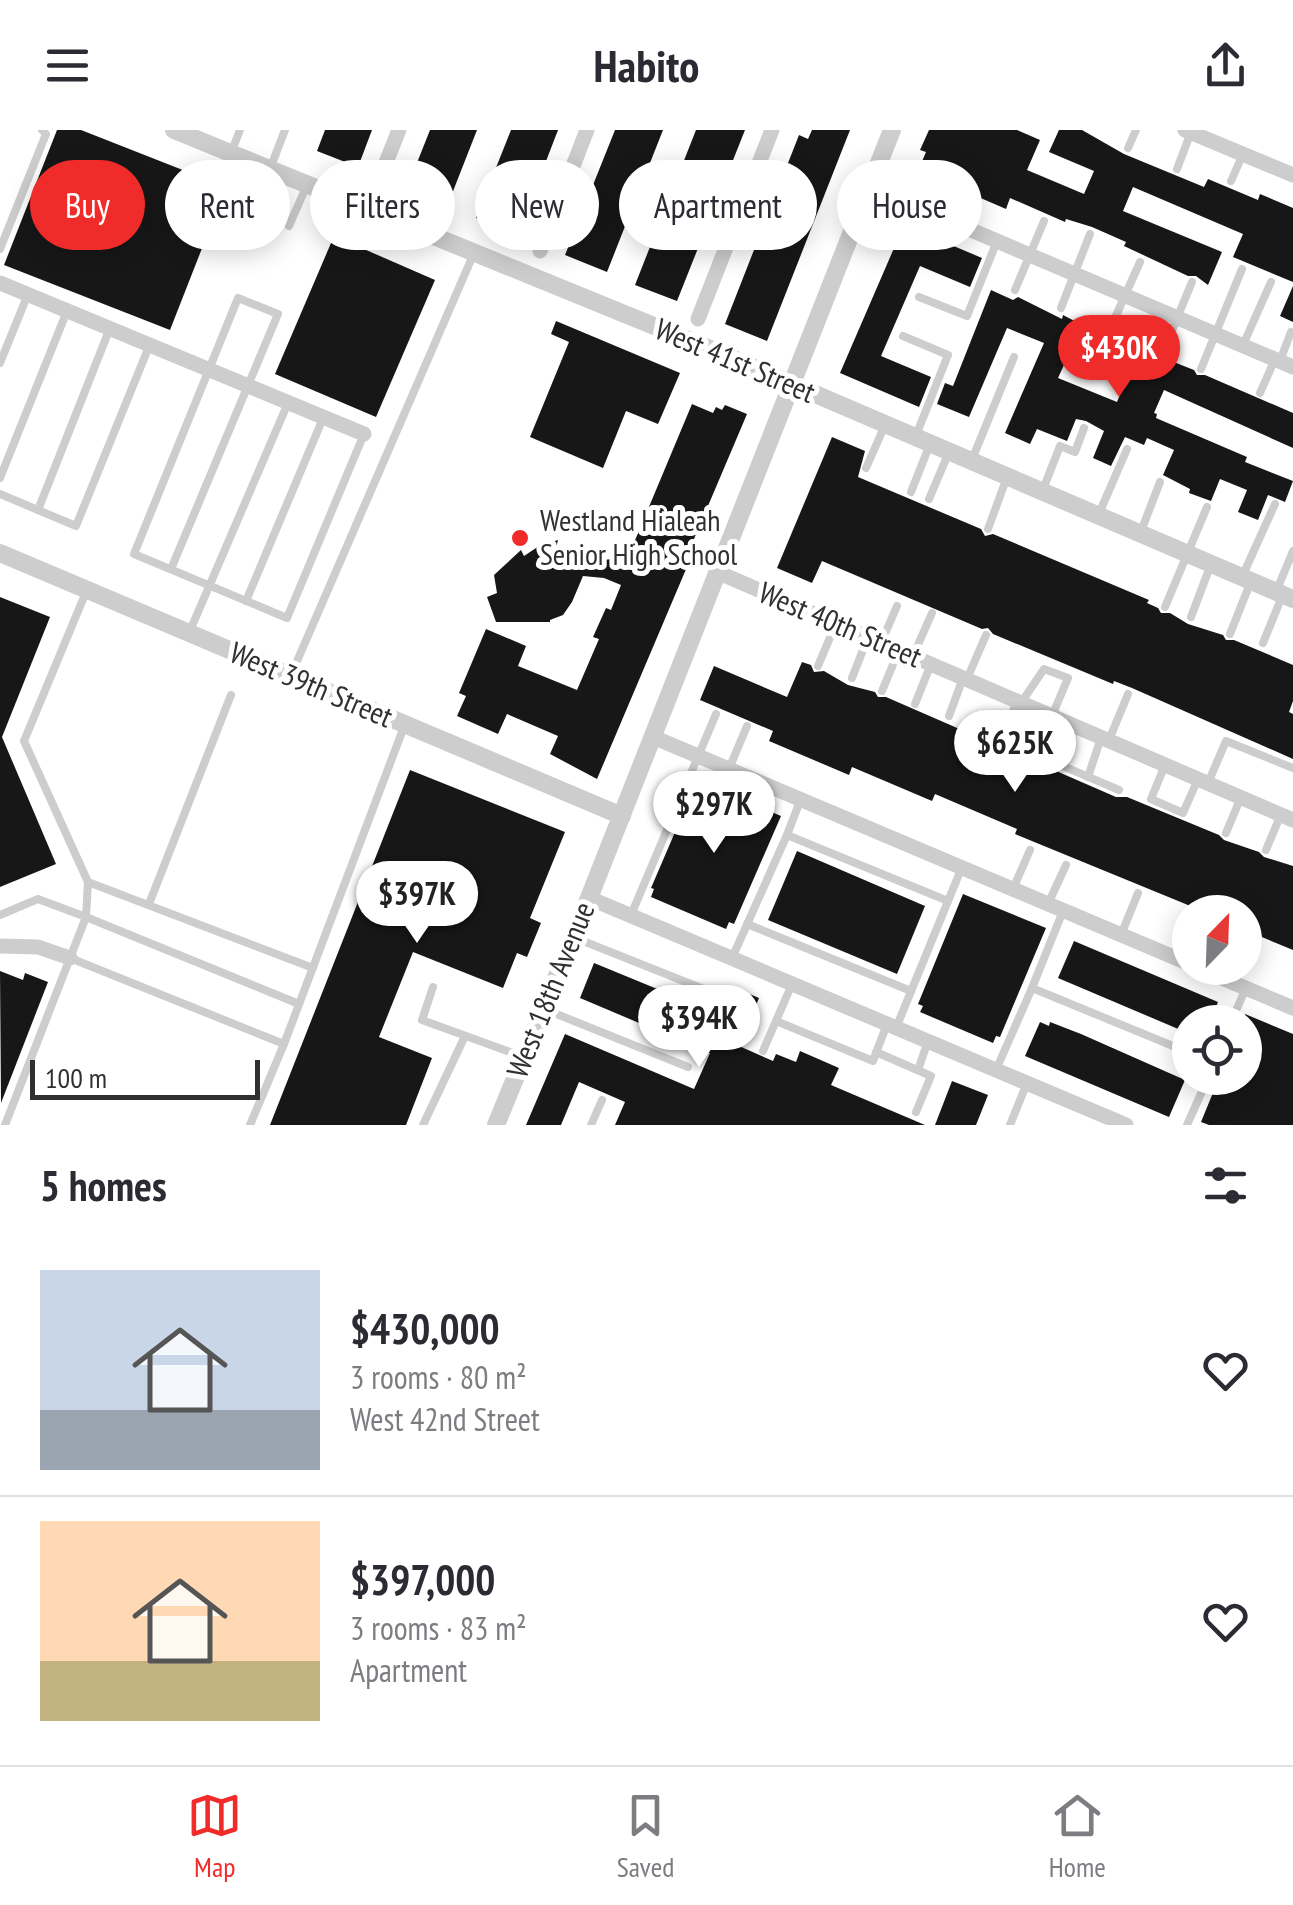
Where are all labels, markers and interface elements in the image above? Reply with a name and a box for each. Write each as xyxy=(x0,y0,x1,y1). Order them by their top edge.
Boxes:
text: Habito xyxy=(594,36,699,94)
icon: menu xyxy=(40,38,95,93)
icon: share xyxy=(1198,38,1253,93)
chip: Buy xyxy=(30,160,145,250)
chip: Rent xyxy=(165,160,290,250)
chip: Filters xyxy=(310,160,455,250)
chip: New xyxy=(475,160,599,250)
chip: Apartment xyxy=(619,160,817,250)
chip: House xyxy=(837,160,982,250)
street label: West 41st Street xyxy=(650,308,822,411)
pin: $430K xyxy=(1049,315,1189,400)
text: $430K xyxy=(1080,326,1158,368)
place label: Westland Hialeah Senior High School xyxy=(540,500,737,573)
marker: Westland Hialeah Senior High School xyxy=(509,527,531,549)
street label: West 40th Street xyxy=(753,572,929,676)
street label: West 39th Street xyxy=(224,632,400,736)
pin: $625K xyxy=(945,710,1085,795)
text: $625K xyxy=(976,721,1054,763)
pin: $297K xyxy=(644,771,784,856)
text: $297K xyxy=(675,782,753,824)
pin: $397K xyxy=(347,861,487,946)
text: $397K xyxy=(378,872,456,914)
north arrow xyxy=(1172,895,1262,985)
map controls xyxy=(1172,895,1262,1095)
street label: West 18th Avenue xyxy=(497,896,603,1083)
pin: $394K xyxy=(629,985,769,1070)
text: $394K xyxy=(660,996,738,1038)
button: locate xyxy=(1172,1005,1262,1095)
scale bar xyxy=(30,1055,260,1100)
text: 100 m xyxy=(45,1059,107,1096)
text: 5 homes xyxy=(40,1158,167,1213)
icon: filters xyxy=(1198,1158,1253,1213)
text: $430,000 xyxy=(350,1301,500,1356)
icon: home xyxy=(120,1310,240,1430)
icon: heart xyxy=(1198,1343,1253,1398)
text: 3 rooms · 80 m² xyxy=(350,1356,527,1398)
text: West 42nd Street xyxy=(350,1398,540,1440)
text: $397,000 xyxy=(350,1552,495,1607)
icon: home xyxy=(120,1561,240,1681)
icon: heart xyxy=(1198,1594,1253,1649)
text: 3 rooms · 83 m² xyxy=(350,1607,527,1649)
text: Apartment xyxy=(350,1649,467,1691)
tab: Map xyxy=(187,1788,242,1885)
tab: Saved xyxy=(617,1788,674,1885)
tab: Home xyxy=(1049,1788,1106,1885)

